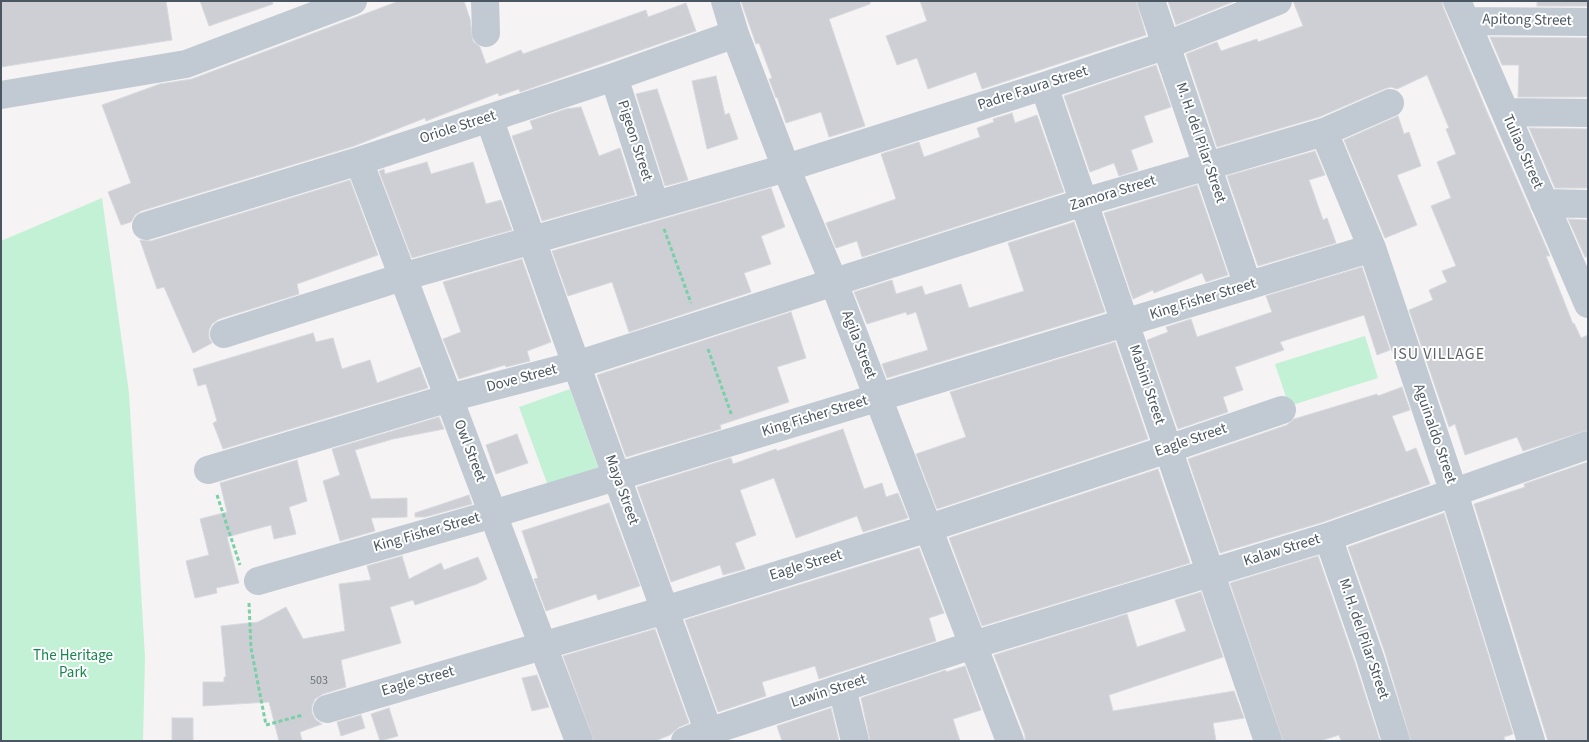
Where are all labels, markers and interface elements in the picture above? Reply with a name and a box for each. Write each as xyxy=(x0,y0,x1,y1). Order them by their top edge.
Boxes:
street label: Apitong Street xyxy=(1482,11,1572,31)
street label: Padre Faura Street xyxy=(976,63,1090,115)
street label: M. H. del Pilar Street xyxy=(1171,80,1229,206)
street label: Pigeon Street xyxy=(612,98,656,184)
street label: Oriole Street xyxy=(418,107,498,149)
street label: Tuliao Street xyxy=(1498,112,1546,192)
street label: Zamora Street xyxy=(1068,172,1158,216)
street label: King Fisher Street xyxy=(1148,275,1258,325)
street label: Agila Street xyxy=(837,308,879,382)
street label: Mabini Street xyxy=(1124,343,1168,427)
district label: ISU VILLAGE xyxy=(1392,345,1486,365)
street label: Dove Street xyxy=(485,361,559,397)
street label: Aguinaldo Street xyxy=(1409,382,1459,486)
street label: King Fisher Street xyxy=(760,392,870,442)
street label: Owl Street xyxy=(449,417,489,485)
street label: Eagle Street xyxy=(1153,420,1229,462)
street label: Maya Street xyxy=(600,452,642,528)
street label: King Fisher Street xyxy=(372,509,482,557)
street label: Kalaw Street xyxy=(1242,531,1322,571)
street label: Eagle Street xyxy=(768,546,844,586)
street label: M. H. del Pilar Street xyxy=(1334,576,1392,702)
park label: The Heritage Park xyxy=(33,648,113,683)
street label: Eagle Street xyxy=(380,663,456,701)
street label: Lawin Street xyxy=(789,671,869,713)
house number: 503 xyxy=(310,674,328,688)

